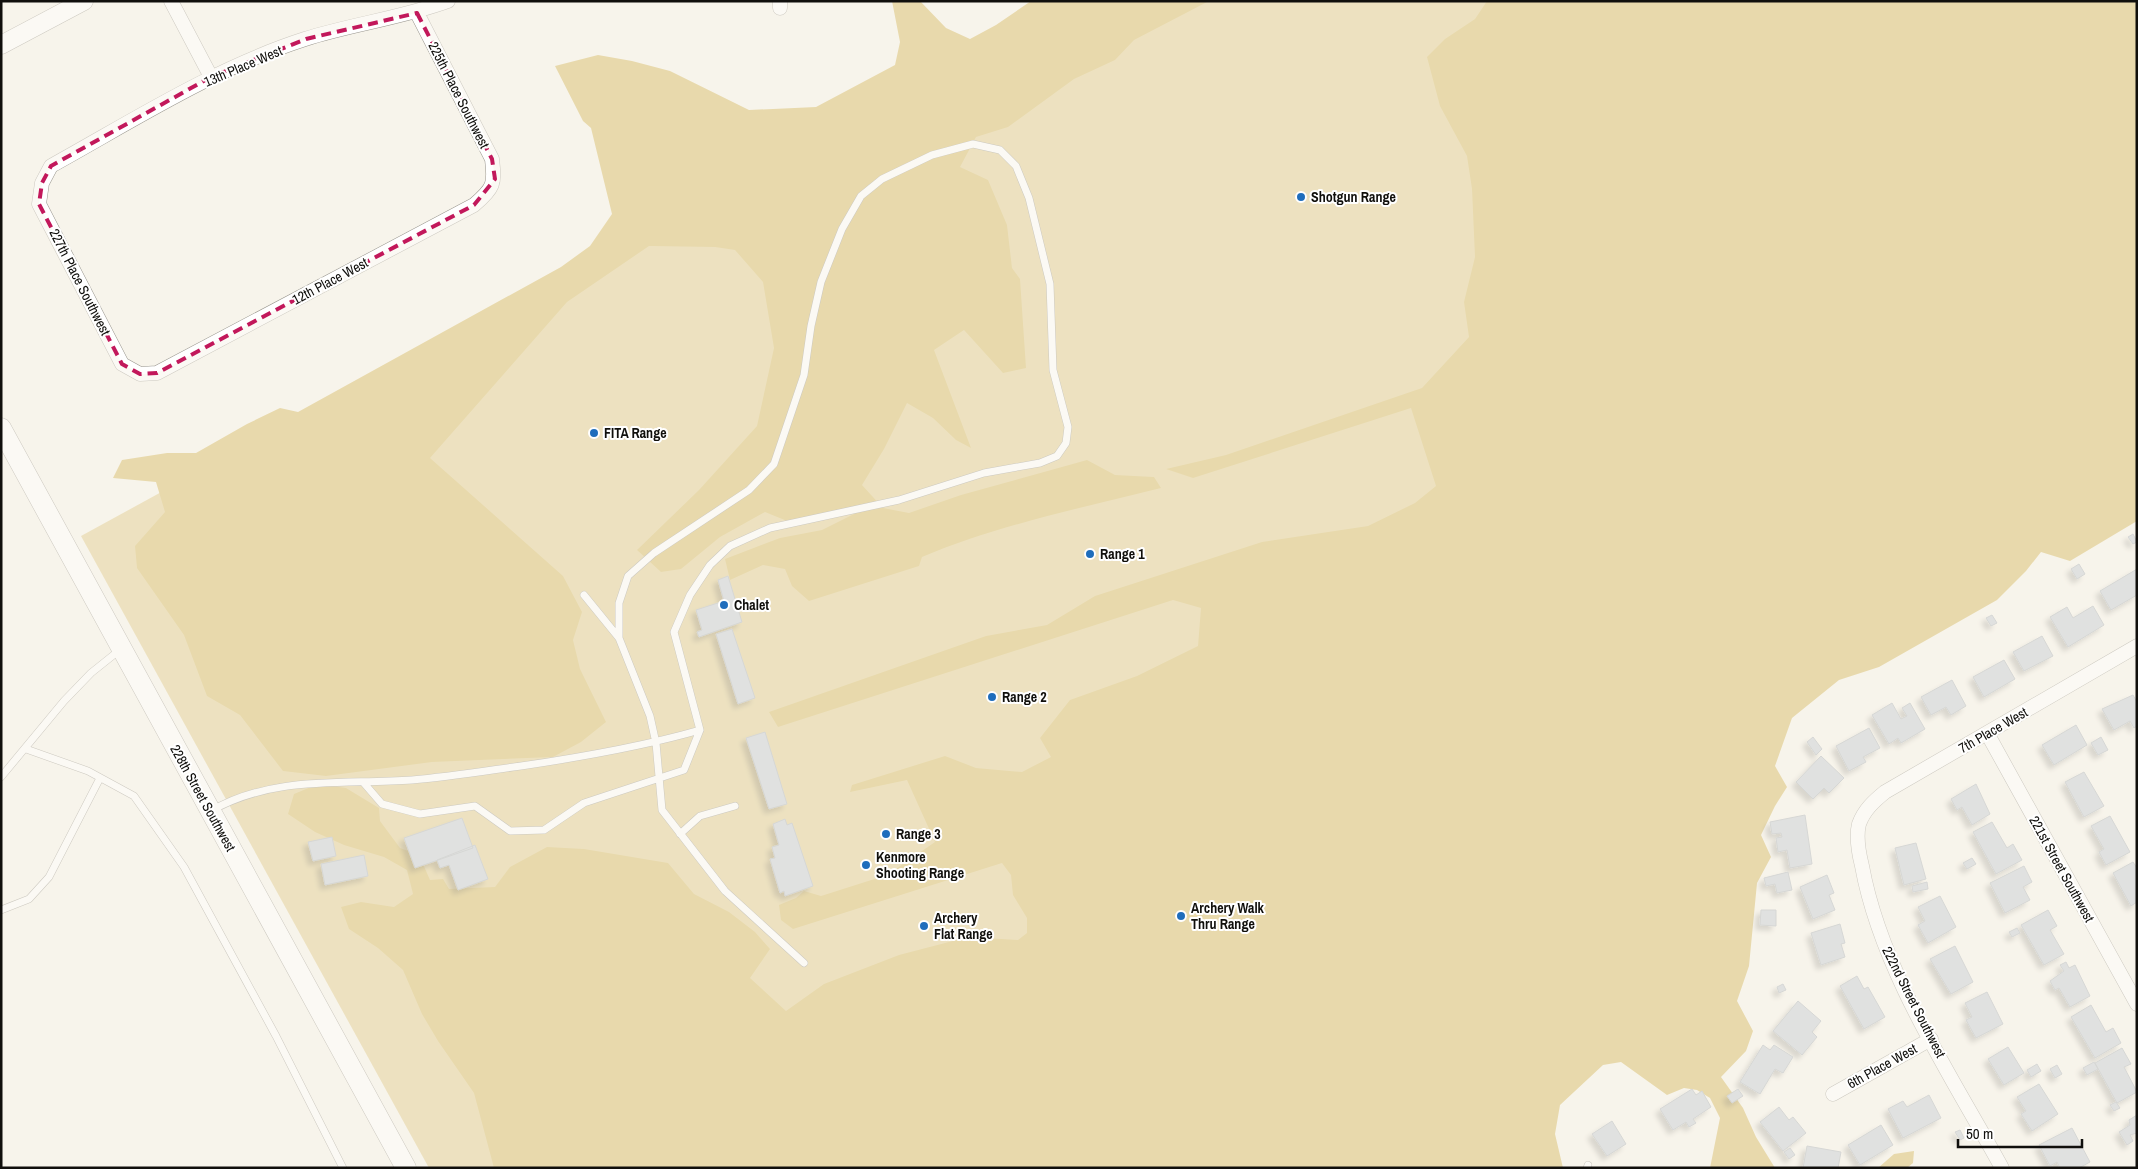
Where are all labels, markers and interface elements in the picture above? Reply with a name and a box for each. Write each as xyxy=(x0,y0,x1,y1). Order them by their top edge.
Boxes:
street label: 225th Place Southwest xyxy=(424,39,494,151)
street label: 13th Place West xyxy=(201,41,285,91)
place label: Shotgun Range xyxy=(1311,188,1396,206)
marker: Shotgun Range xyxy=(1295,191,1307,203)
street label: 227th Place Southwest xyxy=(45,226,115,338)
street label: 12th Place West xyxy=(289,253,371,309)
place label: FITA Range xyxy=(604,424,667,442)
marker: FITA Range xyxy=(588,427,600,439)
place label: Range 1 xyxy=(1100,545,1145,563)
marker: Range 1 xyxy=(1084,548,1096,560)
place label: Chalet xyxy=(734,596,769,614)
marker: Chalet xyxy=(718,599,730,611)
place label: Range 2 xyxy=(1002,688,1047,706)
marker: Range 2 xyxy=(986,691,998,703)
street label: 7th Place West xyxy=(1955,703,2031,757)
street label: 228th Street Southwest xyxy=(166,741,240,855)
street label: 221st Street Southwest xyxy=(2025,813,2099,925)
place label: Range 3 xyxy=(896,825,941,843)
marker: Range 3 xyxy=(880,828,892,840)
place label: Kenmore Shooting Range xyxy=(876,848,964,882)
marker: Kenmore Shooting Range xyxy=(860,859,872,871)
place label: Archery Walk Thru Range xyxy=(1191,899,1265,933)
place label: Archery Flat Range xyxy=(934,909,993,943)
marker: Archery Walk Thru Range xyxy=(1175,910,1187,922)
marker: Archery Flat Range xyxy=(918,920,930,932)
street label: 222nd Street Southwest xyxy=(1878,943,1950,1061)
street label: 6th Place West xyxy=(1844,1039,1920,1093)
scale bar xyxy=(1958,1116,2082,1148)
text: 50 m xyxy=(1966,1123,1993,1144)

